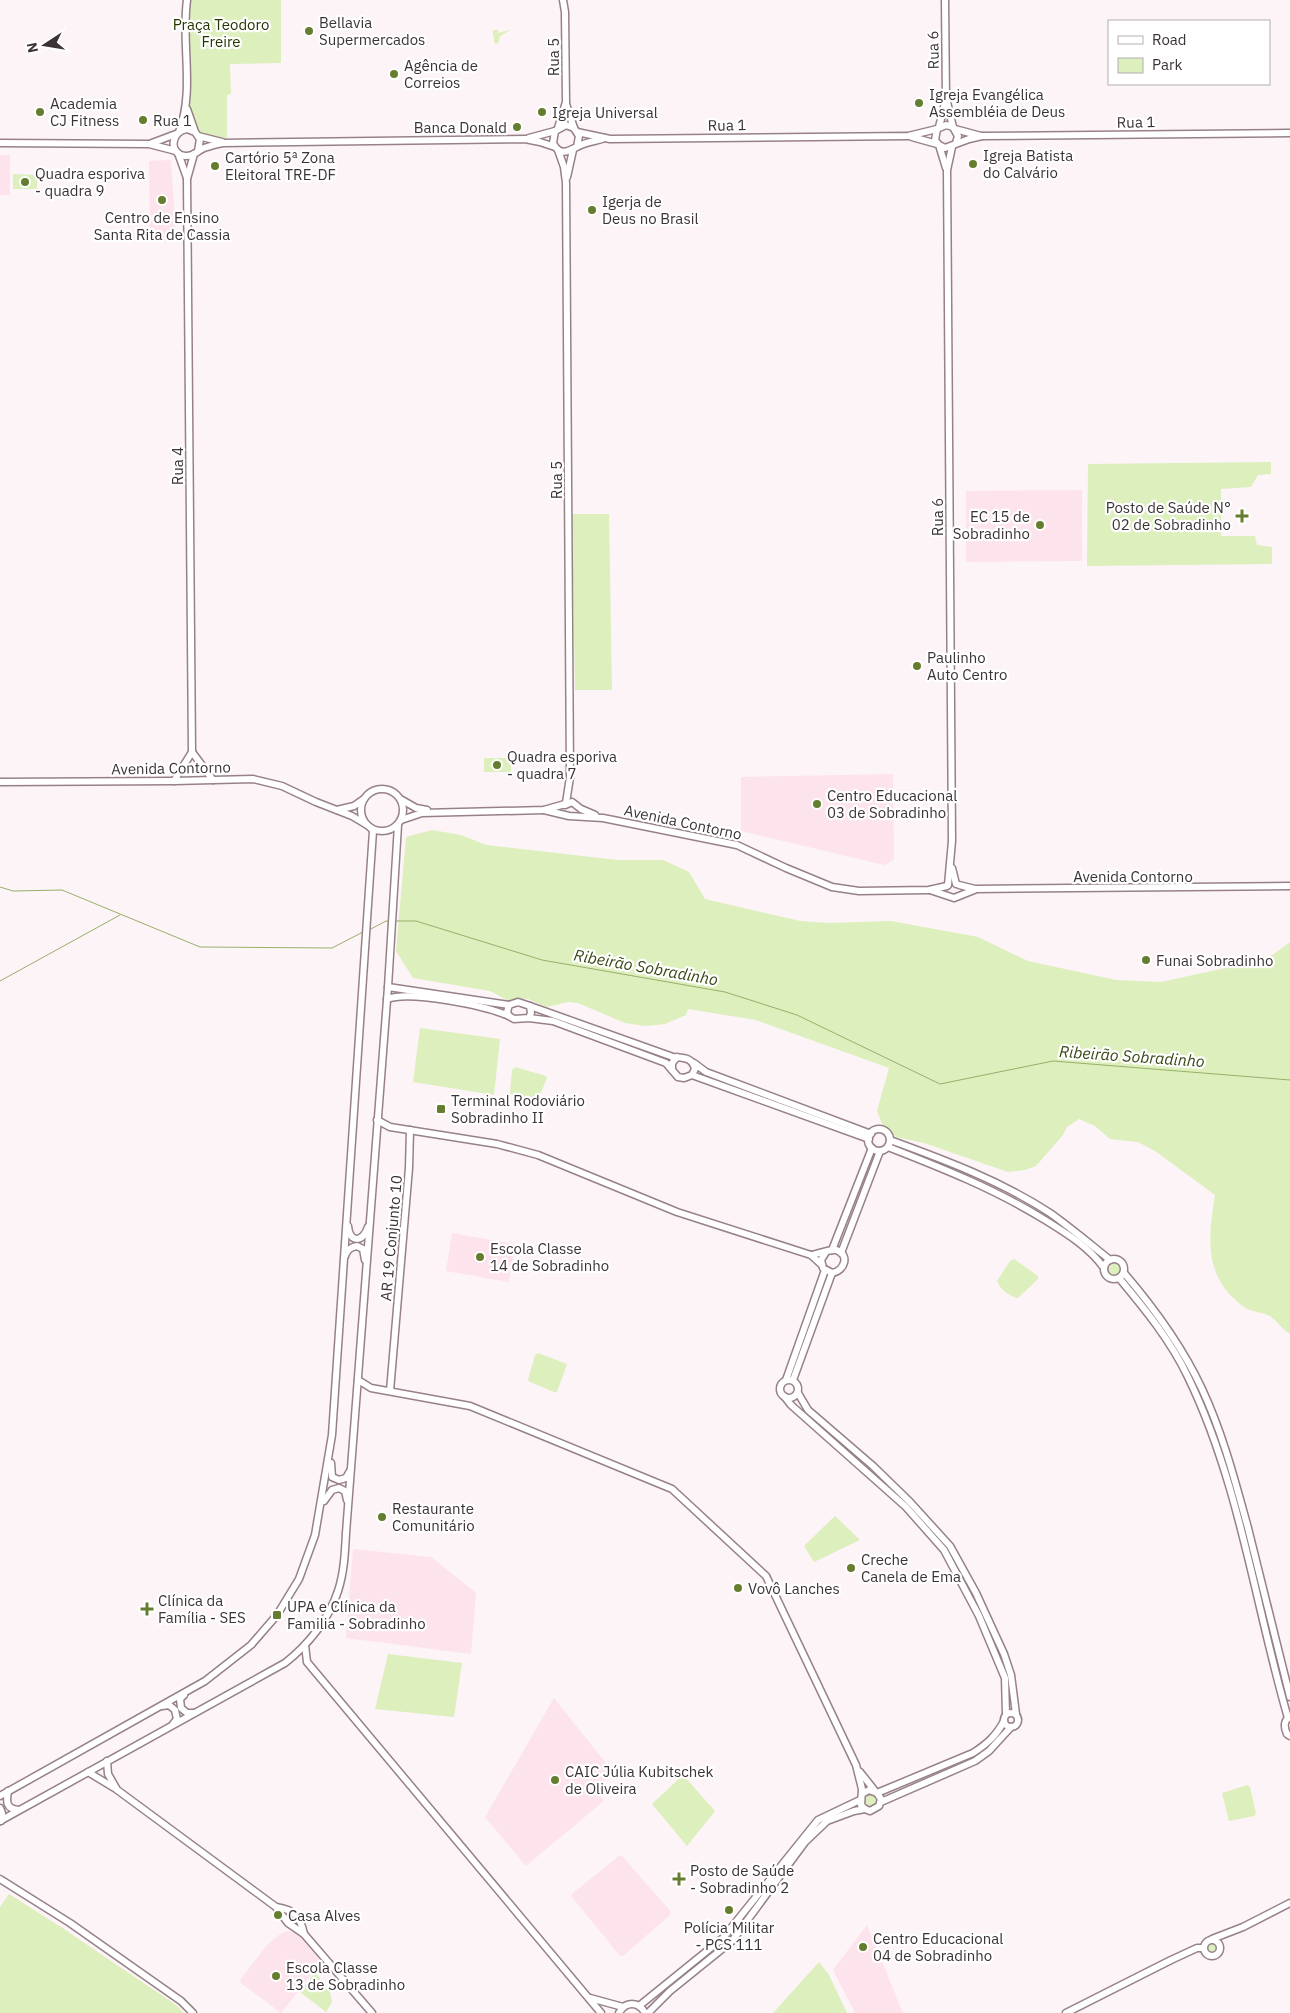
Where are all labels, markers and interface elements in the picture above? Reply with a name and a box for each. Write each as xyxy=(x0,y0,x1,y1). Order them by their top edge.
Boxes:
place label: Bellavia Supermercados xyxy=(319,13,425,49)
park label: Praça Teodoro Freire xyxy=(173,15,269,51)
north arrow xyxy=(20,20,70,70)
legend xyxy=(1108,20,1270,85)
marker: Bellavia Supermercados xyxy=(303,25,315,37)
text: Road xyxy=(1152,30,1187,49)
street label: Rua 6 xyxy=(923,31,943,69)
street label: Rua 5 xyxy=(544,38,563,76)
text: N xyxy=(22,41,42,55)
text: Park xyxy=(1152,55,1182,74)
place label: Agência de Correios xyxy=(404,56,478,92)
marker: Agência de Correios xyxy=(388,68,400,80)
place label: Igreja Evangélica Assembléia de Deus xyxy=(929,85,1065,121)
place label: Academia CJ Fitness xyxy=(50,94,119,130)
marker: Igreja Evangélica Assembléia de Deus xyxy=(913,97,925,109)
place label: Igreja Universal xyxy=(552,103,658,122)
marker: Academia CJ Fitness xyxy=(34,106,46,118)
marker: Igreja Universal xyxy=(536,106,548,118)
place label: Rua 1 xyxy=(153,111,192,130)
street label: Rua 1 xyxy=(1117,112,1155,132)
marker: Rua 1 xyxy=(137,114,149,126)
street label: Rua 1 xyxy=(708,115,746,135)
place label: Banca Donald xyxy=(414,118,507,137)
marker: Banca Donald xyxy=(511,121,523,133)
place label: Igreja Batista do Calvário xyxy=(983,146,1073,182)
place label: Cartório 5ª Zona Eleitoral TRE-DF xyxy=(225,148,336,184)
marker: Igreja Batista do Calvário xyxy=(967,158,979,170)
marker: Cartório 5ª Zona Eleitoral TRE-DF xyxy=(209,160,221,172)
place label: Quadra esporiva - quadra 9 xyxy=(35,164,145,200)
marker: Quadra esporiva - quadra 9 xyxy=(19,176,31,188)
place label: Igerja de Deus no Brasil xyxy=(602,192,699,228)
marker: Centro de Ensino Santa Rita de Cassia xyxy=(156,194,168,206)
marker: Igerja de Deus no Brasil xyxy=(586,204,598,216)
place label: Centro de Ensino Santa Rita de Cassia xyxy=(94,208,230,244)
street label: Rua 4 xyxy=(168,447,187,485)
street label: Rua 5 xyxy=(547,461,566,499)
street label: Rua 6 xyxy=(928,498,947,536)
place label: Posto de Saúde N° 02 de Sobradinho xyxy=(1106,498,1231,534)
place label: EC 15 de Sobradinho xyxy=(953,507,1030,543)
marker: Posto de Saúde N° 02 de Sobradinho xyxy=(1235,509,1249,523)
marker: EC 15 de Sobradinho xyxy=(1034,519,1046,531)
place label: Paulinho Auto Centro xyxy=(927,648,1007,684)
marker: Paulinho Auto Centro xyxy=(911,660,923,672)
place label: Quadra esporiva - quadra 7 xyxy=(507,747,617,783)
street label: Avenida Contorno xyxy=(111,757,231,779)
marker: Quadra esporiva - quadra 7 xyxy=(491,759,503,771)
place label: Centro Educacional 03 de Sobradinho xyxy=(827,786,957,822)
marker: Centro Educacional 03 de Sobradinho xyxy=(811,798,823,810)
street label: Avenida Contorno xyxy=(623,800,743,844)
street label: Avenida Contorno xyxy=(1073,867,1193,886)
water label: Ribeirão Sobradinho xyxy=(572,944,720,990)
place label: Funai Sobradinho xyxy=(1156,951,1274,970)
marker: Funai Sobradinho xyxy=(1140,954,1152,966)
water label: Ribeirão Sobradinho xyxy=(1059,1041,1206,1071)
place label: Terminal Rodoviário Sobradinho II xyxy=(451,1091,585,1127)
marker: Terminal Rodoviário Sobradinho II xyxy=(435,1103,447,1115)
street label: AR 19 Conjunto 10 xyxy=(376,1174,406,1302)
place label: Escola Classe 14 de Sobradinho xyxy=(490,1239,609,1275)
marker: Escola Classe 14 de Sobradinho xyxy=(474,1251,486,1263)
place label: Restaurante Comunitário xyxy=(392,1499,475,1535)
marker: Restaurante Comunitário xyxy=(376,1511,388,1523)
place label: Creche Canela de Ema xyxy=(861,1550,961,1586)
marker: Creche Canela de Ema xyxy=(845,1562,857,1574)
place label: Vovô Lanches xyxy=(748,1579,840,1598)
marker: Vovô Lanches xyxy=(732,1582,744,1594)
place label: Clínica da Família - SES xyxy=(158,1591,246,1627)
place label: UPA e Clínica da Familia - Sobradinho xyxy=(287,1597,426,1633)
marker: Clínica da Família - SES xyxy=(140,1602,154,1616)
marker: UPA e Clínica da Familia - Sobradinho xyxy=(271,1609,283,1621)
place label: CAIC Júlia Kubitschek de Oliveira xyxy=(565,1762,714,1798)
marker: CAIC Júlia Kubitschek de Oliveira xyxy=(549,1774,561,1786)
place label: Posto de Saúde - Sobradinho 2 xyxy=(690,1861,794,1897)
marker: Posto de Saúde - Sobradinho 2 xyxy=(672,1872,686,1886)
marker: Polícia Militar - PCS 111 xyxy=(723,1904,735,1916)
place label: Casa Alves xyxy=(288,1906,361,1925)
marker: Casa Alves xyxy=(272,1909,284,1921)
place label: Polícia Militar - PCS 111 xyxy=(684,1918,775,1954)
place label: Centro Educacional 04 de Sobradinho xyxy=(873,1929,1003,1965)
marker: Centro Educacional 04 de Sobradinho xyxy=(857,1941,869,1953)
place label: Escola Classe 13 de Sobradinho xyxy=(286,1958,405,1994)
marker: Escola Classe 13 de Sobradinho xyxy=(270,1970,282,1982)

